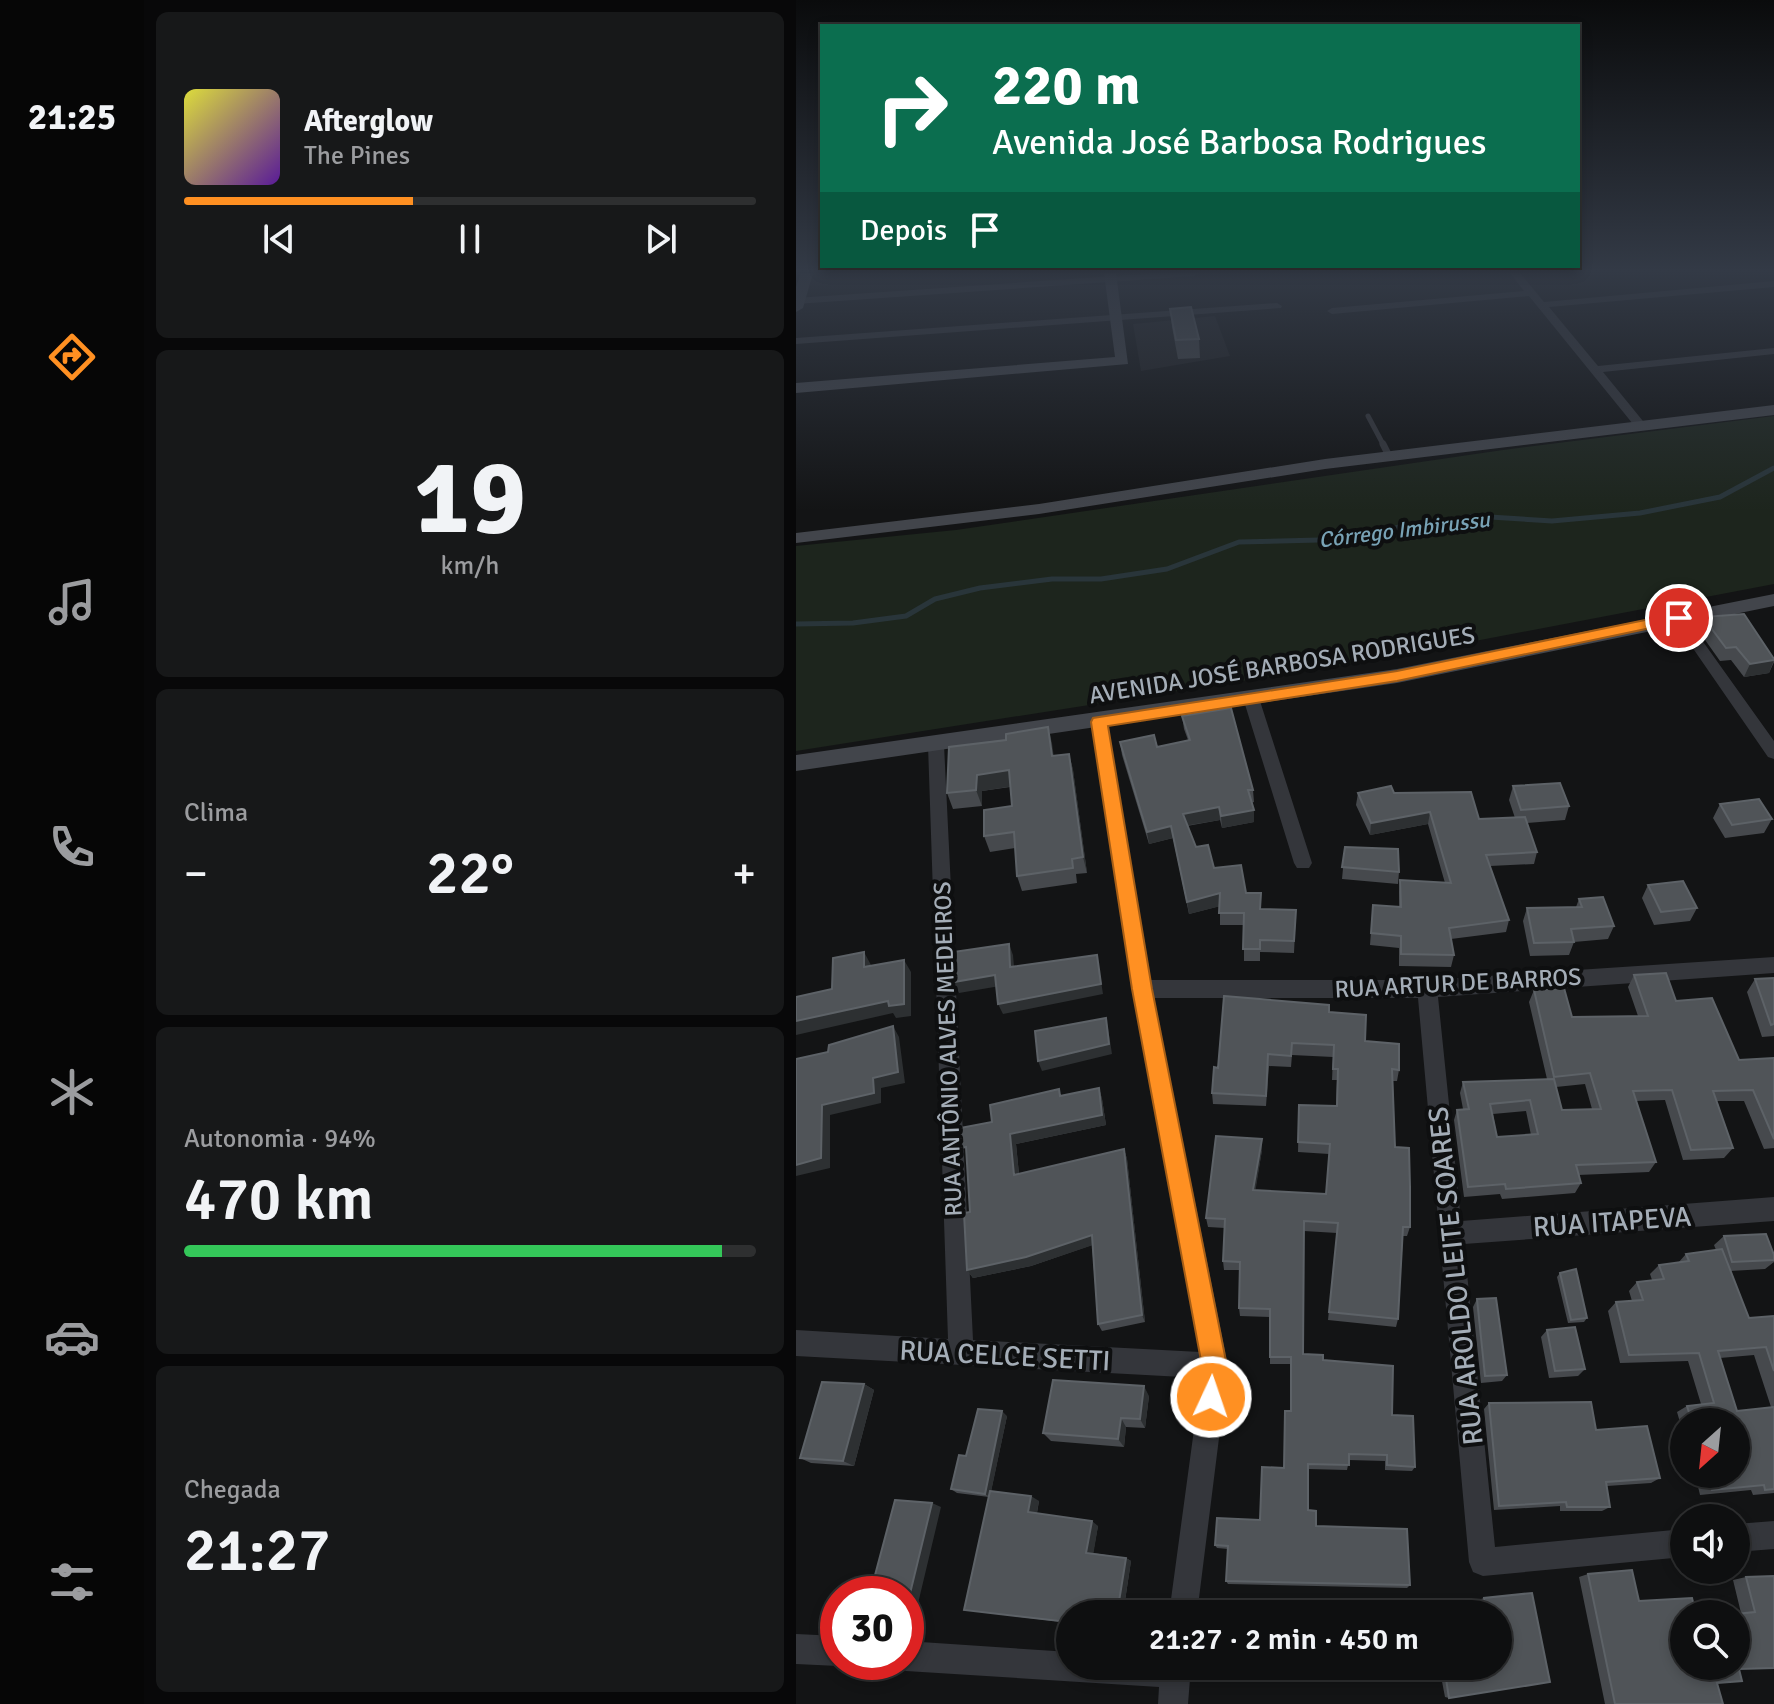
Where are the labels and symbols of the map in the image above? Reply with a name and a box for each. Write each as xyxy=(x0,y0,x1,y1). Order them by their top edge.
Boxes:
water label: Córrego Imbirussu xyxy=(1317,505,1493,553)
pin xyxy=(1645,584,1713,652)
street label: AVENIDA JOSÉ BARBOSA RODRIGUES xyxy=(1087,620,1477,710)
street label: RUA ANTÔNIO ALVES MEDEIROS xyxy=(927,881,969,1217)
street label: RUA ARTUR DE BARROS xyxy=(1334,962,1582,1004)
street label: RUA AROLDO LEITE SOARES xyxy=(1421,1105,1491,1447)
street label: RUA ITAPEVA xyxy=(1532,1199,1692,1244)
street label: RUA CELCE SETTI xyxy=(898,1333,1111,1379)
position arrow xyxy=(1169,1355,1253,1439)
north arrow xyxy=(1670,1408,1750,1488)
speed limit sign: 30 xyxy=(820,1576,924,1680)

